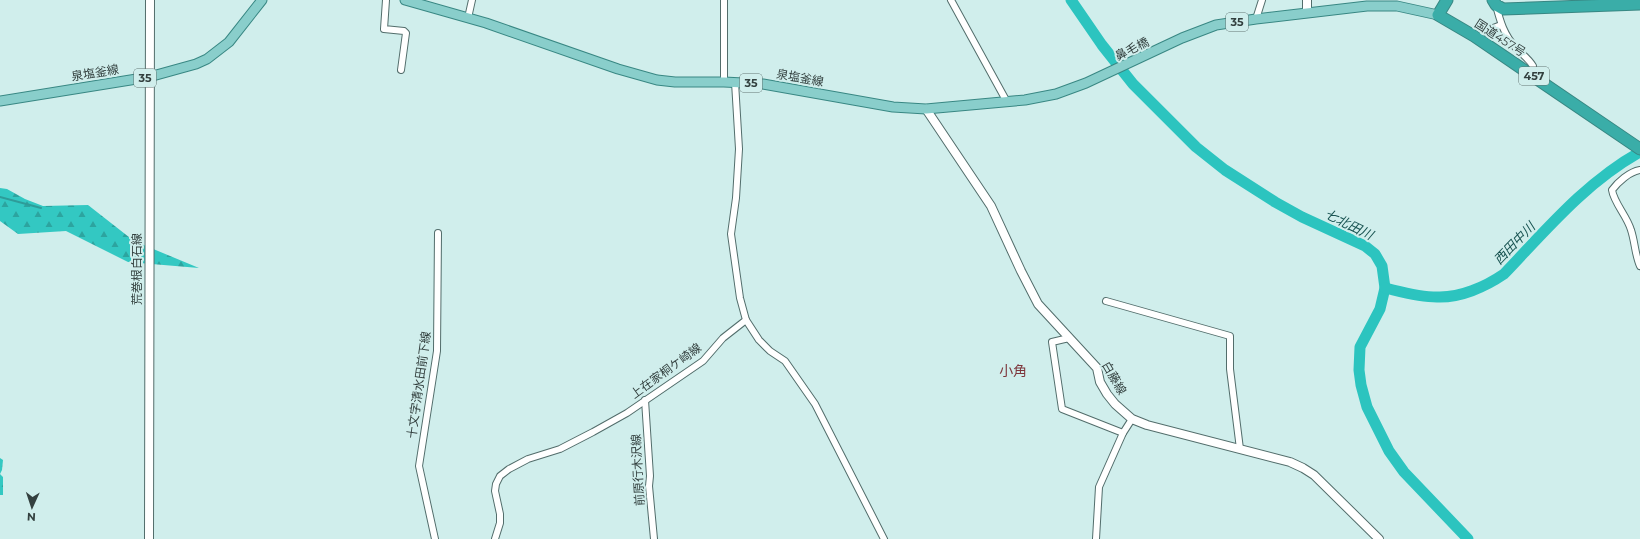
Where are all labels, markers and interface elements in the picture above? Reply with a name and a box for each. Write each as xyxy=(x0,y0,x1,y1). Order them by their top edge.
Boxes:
road number: 35 xyxy=(1226,13,1248,31)
street label: 国道457号 xyxy=(1472,16,1529,60)
street label: 鼻毛橋 xyxy=(1112,34,1151,63)
street label: 泉塩釜線 xyxy=(70,61,120,84)
street label: 泉塩釜線 xyxy=(775,66,825,89)
road number: 457 xyxy=(1519,67,1549,85)
road number: 35 xyxy=(134,69,156,87)
road number: 35 xyxy=(740,74,762,92)
water label: 七北田川 xyxy=(1322,205,1378,243)
water label: 西田中川 xyxy=(1490,217,1539,267)
street label: 荒巻根白石線 xyxy=(129,233,144,305)
street label: 十文字清水田前下線 xyxy=(404,330,433,439)
street label: 上在家桐ケ崎線 xyxy=(627,340,704,401)
street label: 白藤線 xyxy=(1099,358,1130,397)
district label: 小角 xyxy=(999,362,1027,380)
street label: 前原行木沢線 xyxy=(628,434,647,506)
north arrow xyxy=(12,487,52,527)
text: N xyxy=(27,510,36,524)

